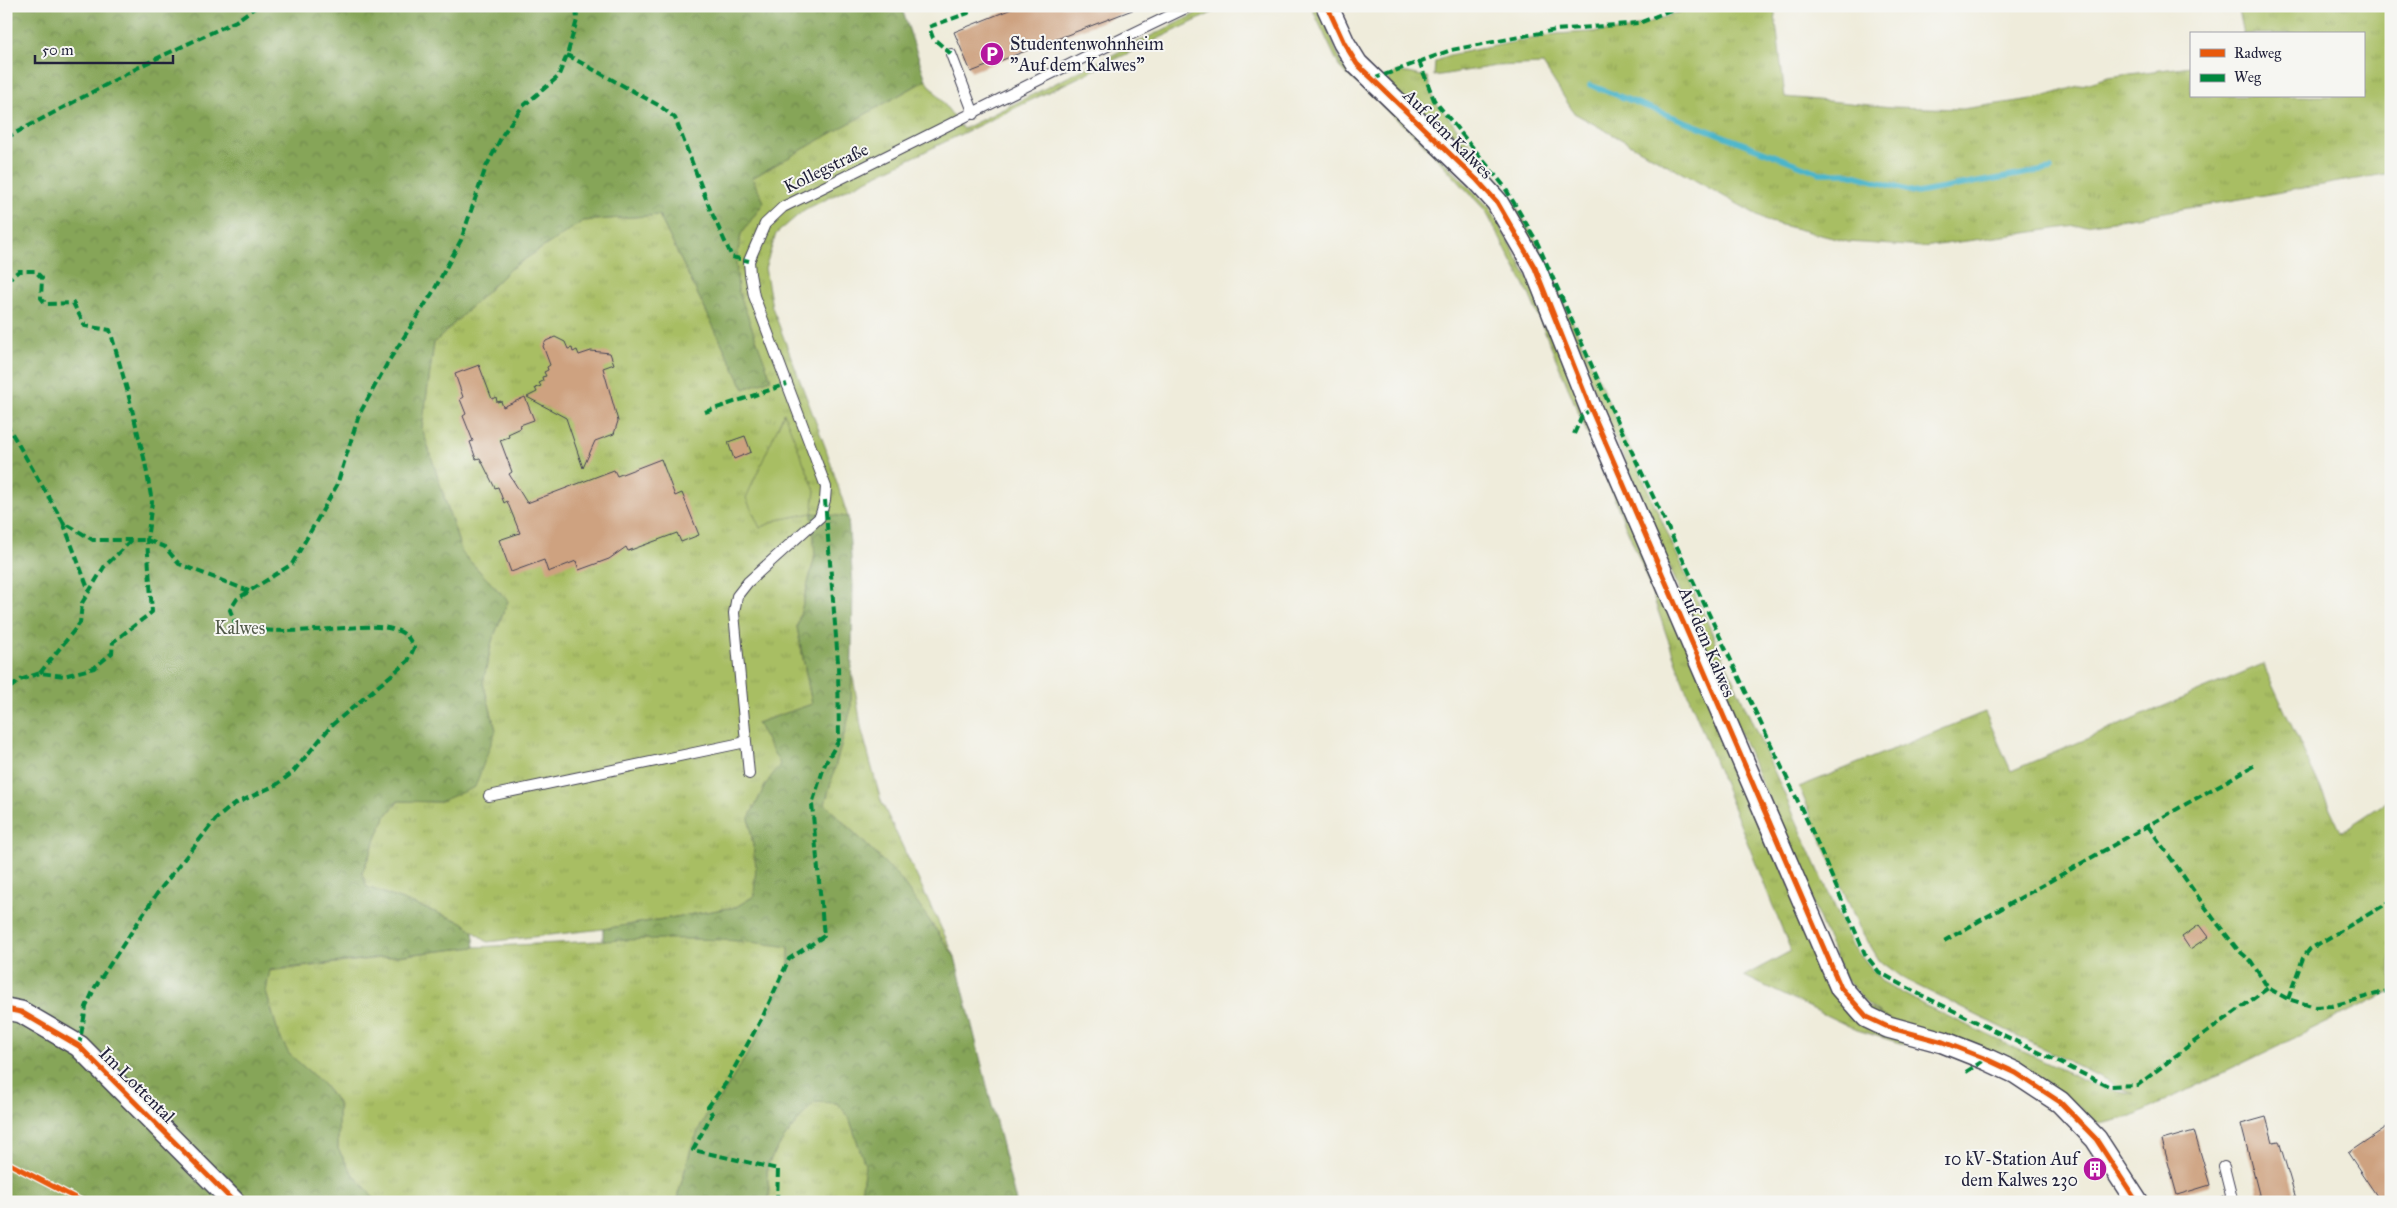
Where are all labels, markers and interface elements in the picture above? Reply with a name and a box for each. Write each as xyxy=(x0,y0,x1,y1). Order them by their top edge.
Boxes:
scale bar xyxy=(35,32,172,64)
legend xyxy=(2190,32,2364,98)
place label: Studentenwohnheim "Auf dem Kalwes" xyxy=(1010,33,1164,76)
text: 50 m xyxy=(42,41,74,59)
parking icon: Studentenwohnheim "Auf dem Kalwes" xyxy=(979,41,1005,67)
text: Radweg xyxy=(2234,44,2282,62)
text: Weg xyxy=(2234,68,2262,86)
street label: Auf dem Kalwes xyxy=(1398,84,1497,183)
street label: Kollegstraße xyxy=(780,138,872,199)
street label: Auf dem Kalwes xyxy=(1673,583,1740,700)
park label: Kalwes xyxy=(215,617,265,639)
street label: Im Lottental xyxy=(95,1043,180,1128)
place label: 10 kV-Station Auf dem Kalwes 230 xyxy=(1944,1148,2081,1191)
building icon: 10 kV-Station Auf dem Kalwes 230 xyxy=(2082,1156,2108,1182)

